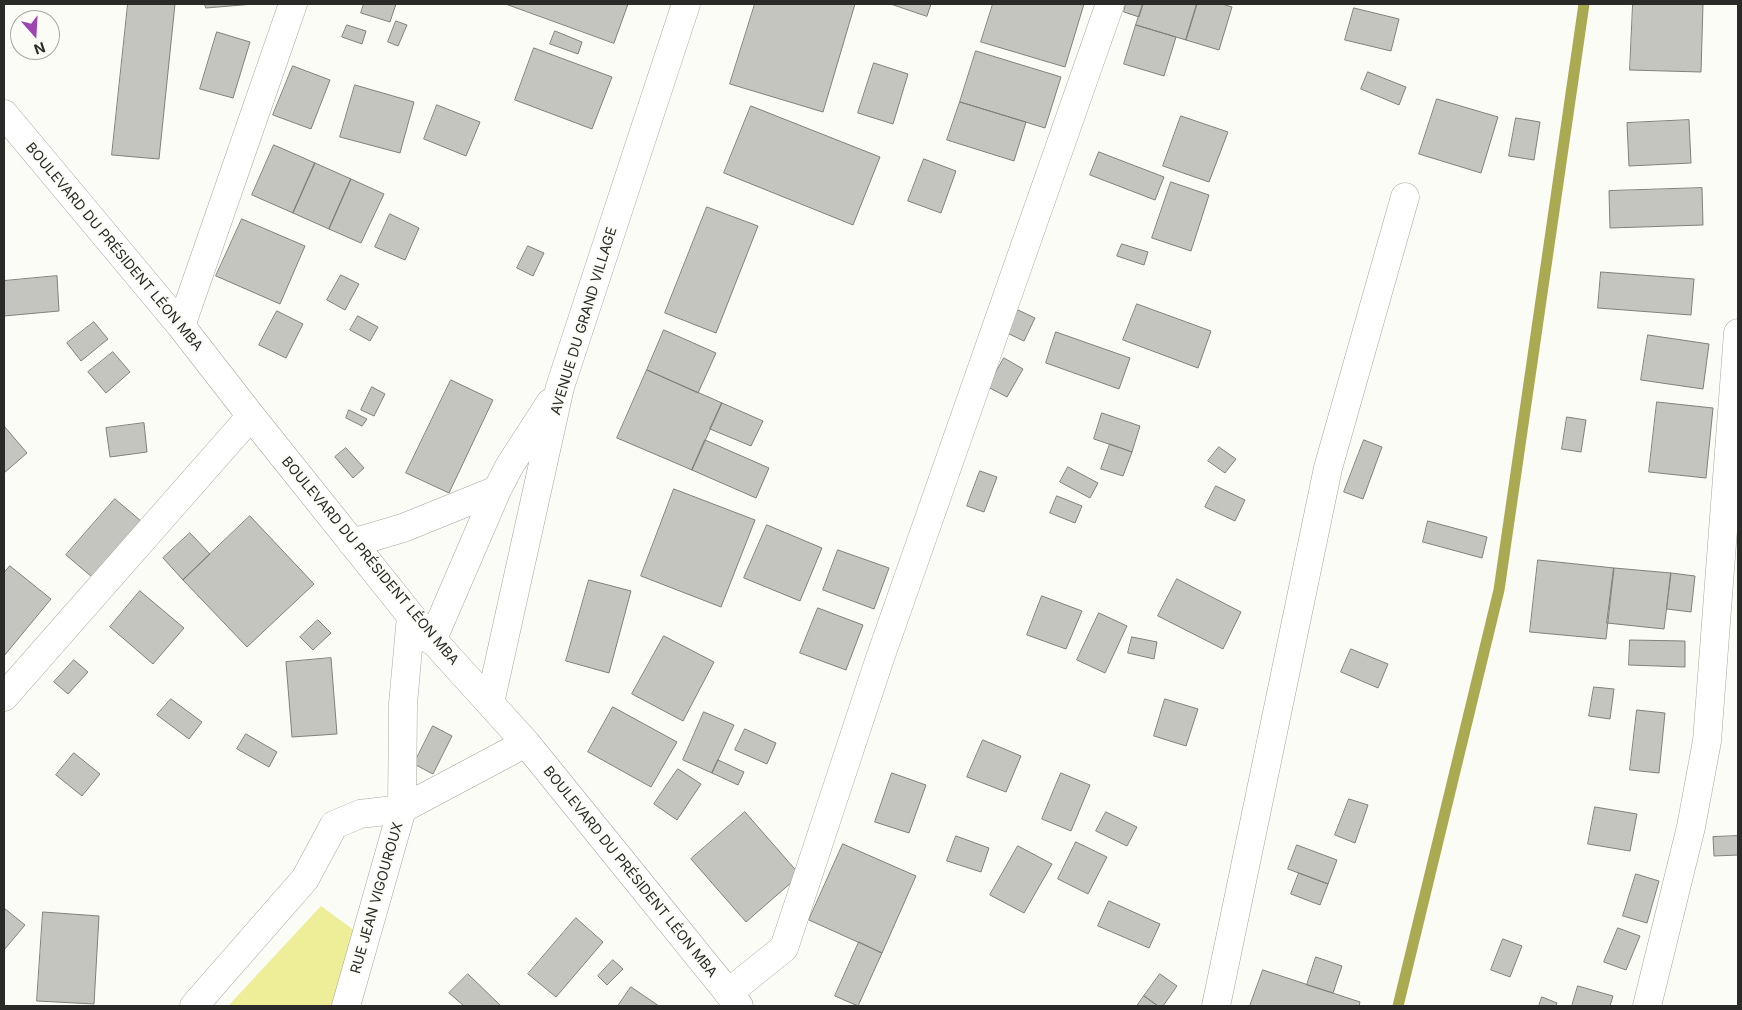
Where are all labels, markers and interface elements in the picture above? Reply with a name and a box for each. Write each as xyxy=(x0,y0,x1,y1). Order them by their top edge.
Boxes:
north arrow xyxy=(10,10,60,60)
text: N xyxy=(32,39,48,58)
street label: BOULEVARD DU PRÉSIDENT LÉON MBA xyxy=(22,139,206,355)
street label: AVENUE DU GRAND VILLAGE xyxy=(547,225,621,417)
street label: BOULEVARD DU PRÉSIDENT LÉON MBA xyxy=(278,453,462,669)
street label: BOULEVARD DU PRÉSIDENT LÉON MBA xyxy=(540,763,720,981)
street label: RUE JEAN VIGOUROUX xyxy=(347,820,407,976)

